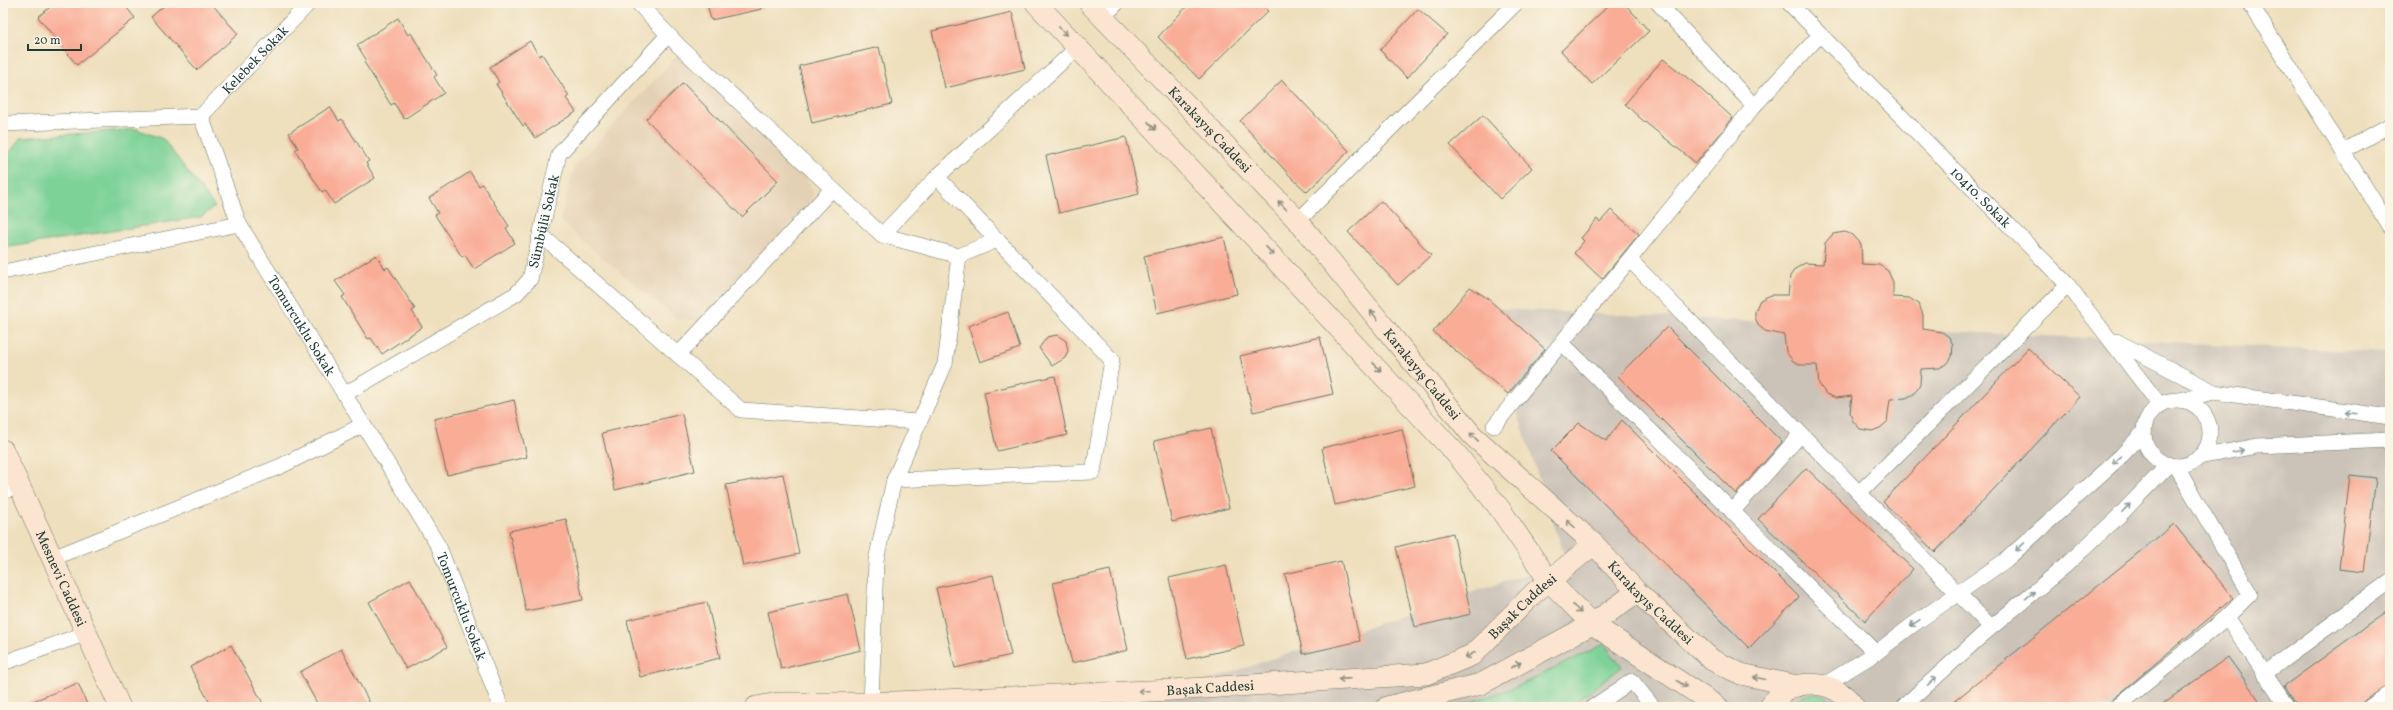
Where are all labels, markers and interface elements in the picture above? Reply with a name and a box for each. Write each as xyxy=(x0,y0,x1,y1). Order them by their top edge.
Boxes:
street label: Kelebek Sokak xyxy=(219,22,294,99)
scale bar xyxy=(28,26,81,52)
one-way arrow xyxy=(1058,26,1068,36)
text: 20 m xyxy=(34,33,61,49)
street label: Karakayış Caddesi xyxy=(1163,83,1255,178)
one-way arrow xyxy=(1147,121,1157,131)
street label: 10410. Sokak xyxy=(1945,163,2015,233)
street label: Sümbülü Sokak xyxy=(525,172,565,270)
one-way arrow xyxy=(1277,200,1287,210)
one-way arrow xyxy=(1265,246,1274,257)
street label: Tomurcuklu Sokak xyxy=(262,272,339,380)
one-way arrow xyxy=(1370,310,1379,321)
street label: Karakayış Caddesi xyxy=(1378,325,1464,425)
one-way arrow xyxy=(1372,362,1381,372)
one-way arrow xyxy=(2345,409,2358,416)
one-way arrow xyxy=(1469,433,1480,442)
one-way arrow xyxy=(2231,446,2244,454)
one-way arrow xyxy=(2112,455,2122,464)
one-way arrow xyxy=(2121,503,2131,513)
one-way arrow xyxy=(1566,520,1576,529)
street label: Mesnevi Caddesi xyxy=(30,528,90,630)
one-way arrow xyxy=(2015,542,2026,551)
street label: Tomurcuklu Sokak xyxy=(431,550,490,664)
street label: Karakayış Caddesi xyxy=(1603,557,1697,650)
street label: Başak Caddesi xyxy=(1485,570,1561,644)
one-way arrow xyxy=(2024,591,2035,600)
one-way arrow xyxy=(1572,604,1582,614)
one-way arrow xyxy=(1910,619,1921,627)
one-way arrow xyxy=(1464,652,1476,660)
one-way arrow xyxy=(1510,661,1522,669)
one-way arrow xyxy=(1753,673,1766,681)
one-way arrow xyxy=(1338,675,1351,682)
one-way arrow xyxy=(1927,676,1937,685)
street label: Başak Caddesi xyxy=(1166,677,1255,701)
one-way arrow xyxy=(1676,680,1687,688)
one-way arrow xyxy=(1138,687,1151,694)

